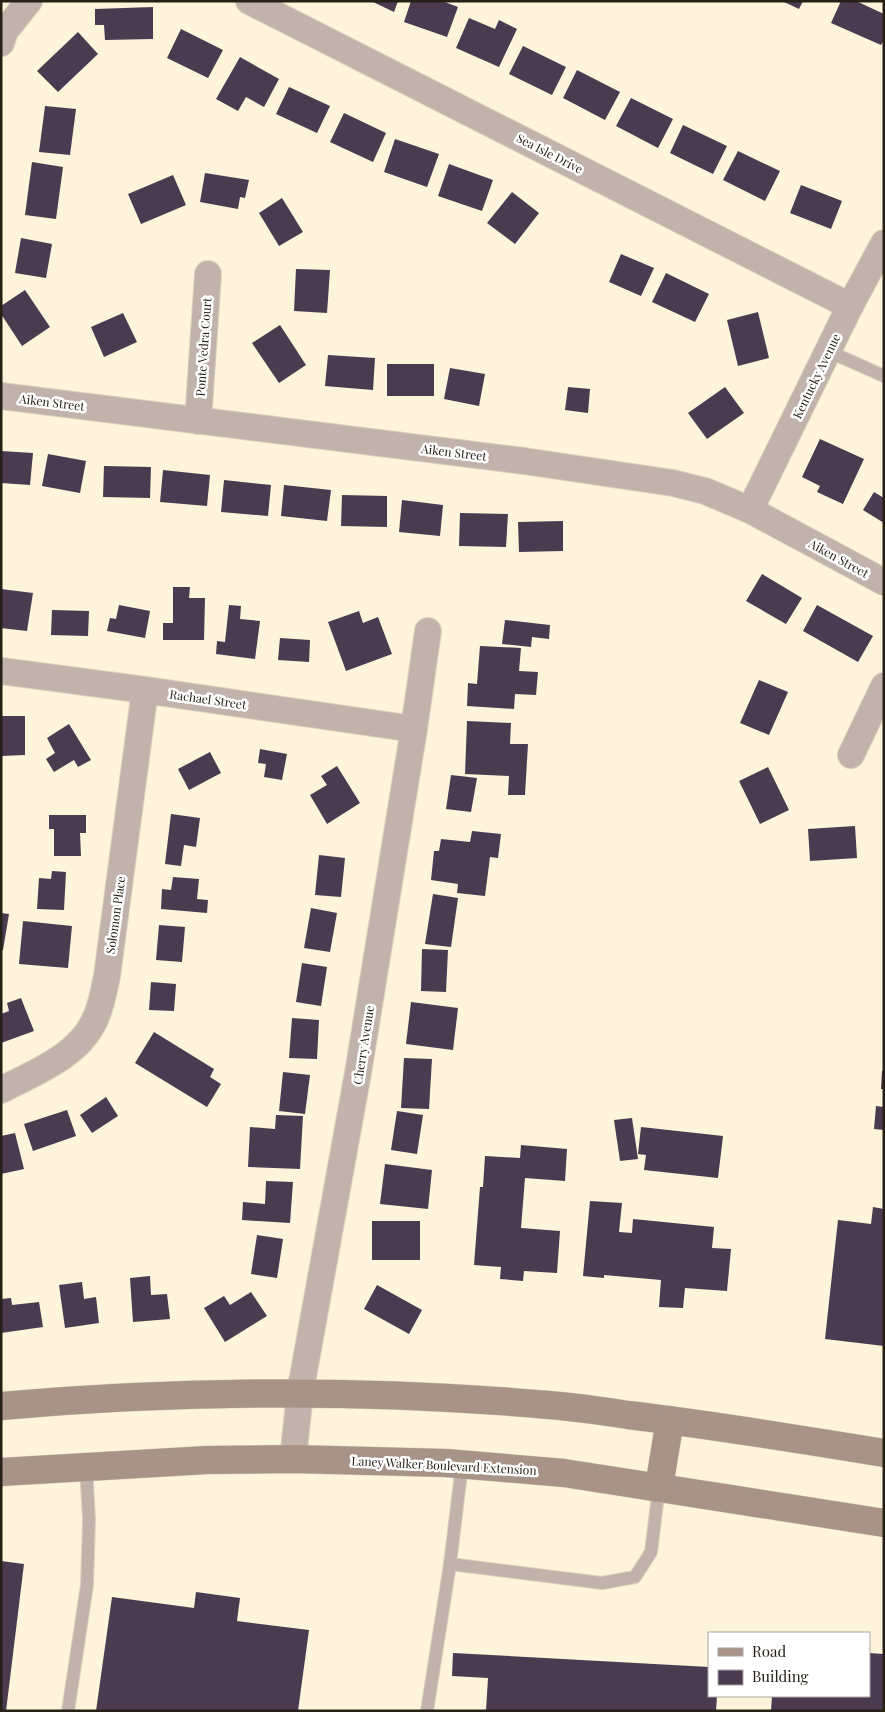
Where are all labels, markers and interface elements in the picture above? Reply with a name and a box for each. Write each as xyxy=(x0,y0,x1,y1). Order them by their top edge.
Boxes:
street label: Sea Isle Drive xyxy=(514,129,586,177)
street label: Ponte Vedra Court xyxy=(192,296,214,397)
street label: Kentucky Avenue xyxy=(788,331,844,421)
street label: Aiken Street xyxy=(17,390,86,414)
street label: Aiken Street xyxy=(419,440,488,464)
street label: Aiken Street xyxy=(805,535,872,581)
street label: Rachael Street xyxy=(169,686,248,712)
street label: Solomon Place xyxy=(102,875,128,955)
street label: Cherry Avenue xyxy=(349,1004,377,1086)
street label: Laney Walker Boulevard Extension xyxy=(351,1452,537,1478)
legend xyxy=(708,1632,870,1697)
text: Road xyxy=(752,1641,786,1661)
text: Building xyxy=(752,1666,809,1686)

